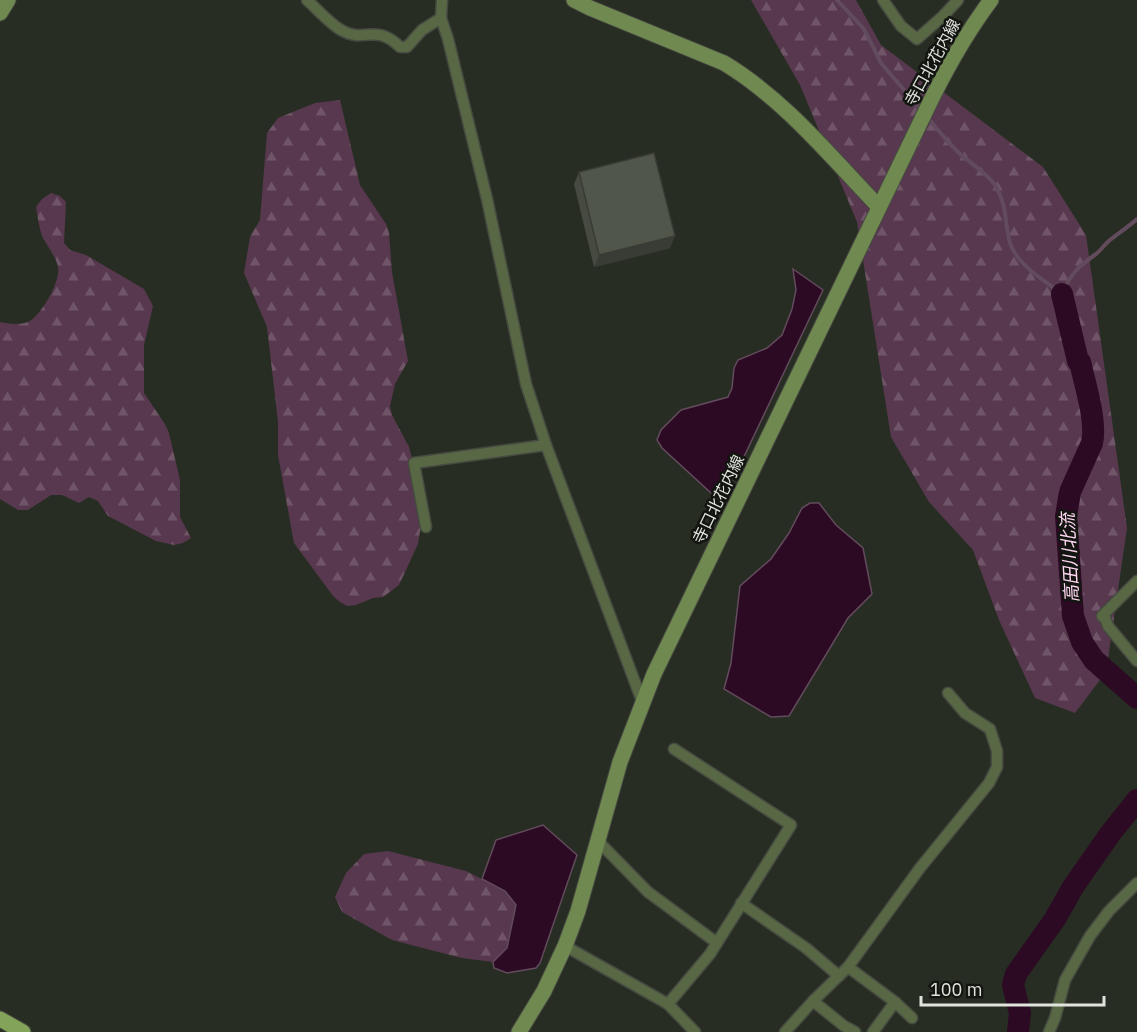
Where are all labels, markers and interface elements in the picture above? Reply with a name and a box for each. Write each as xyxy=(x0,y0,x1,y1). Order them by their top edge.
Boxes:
street label: 寺口北花内線 xyxy=(900,15,964,109)
street label: 寺口北花内線 xyxy=(688,451,748,547)
water label: 高田川北流 xyxy=(1056,509,1083,604)
scale bar xyxy=(921,969,1104,1007)
text: 100 m xyxy=(930,978,982,1001)

